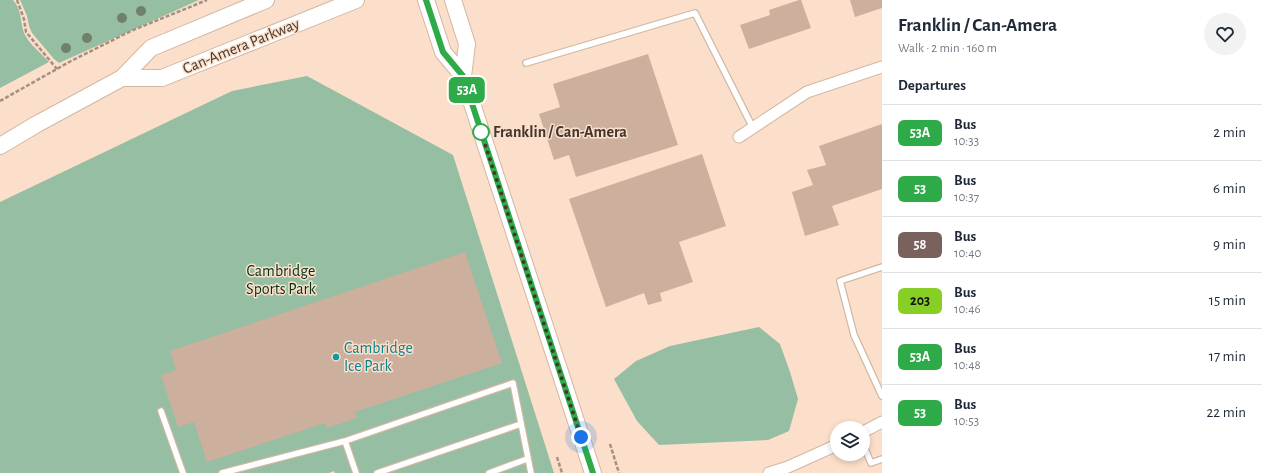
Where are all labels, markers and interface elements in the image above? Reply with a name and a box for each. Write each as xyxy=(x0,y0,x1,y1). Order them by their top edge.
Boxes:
button: heart xyxy=(1204,13,1246,55)
street label: Can-Amera Parkway xyxy=(180,15,302,78)
text: Franklin / Can-Amera xyxy=(898,16,1057,35)
text: Walk · 2 min · 160 m xyxy=(898,42,997,55)
line badge: 53A xyxy=(444,77,490,103)
text: Departures xyxy=(898,78,966,93)
text: 53A xyxy=(457,83,477,97)
text: Bus xyxy=(954,117,976,132)
marker: Franklin / Can-Amera xyxy=(472,123,490,141)
place label: Franklin / Can-Amera xyxy=(493,124,627,140)
text: 2 min xyxy=(1213,125,1246,140)
text: 53A xyxy=(910,126,930,140)
text: 10:33 xyxy=(954,135,979,148)
text: Bus xyxy=(954,173,976,188)
text: 6 min xyxy=(1213,181,1246,196)
text: 53 xyxy=(914,182,926,196)
text: 10:37 xyxy=(954,191,979,204)
text: Bus xyxy=(954,229,976,244)
text: 9 min xyxy=(1213,237,1246,252)
text: 58 xyxy=(914,238,926,252)
text: 10:40 xyxy=(954,247,981,260)
park label: Cambridge Sports Park xyxy=(246,263,317,297)
text: Bus xyxy=(954,285,976,300)
text: 15 min xyxy=(1209,293,1246,308)
text: 203 xyxy=(910,294,930,308)
text: 10:46 xyxy=(954,303,981,316)
place label: Cambridge Ice Park xyxy=(344,340,413,374)
text: Bus xyxy=(954,341,976,356)
text: 17 min xyxy=(1209,349,1246,364)
text: 53A xyxy=(910,350,930,364)
marker: Cambridge Ice Park xyxy=(331,352,341,362)
text: 10:48 xyxy=(954,359,981,372)
text: Bus xyxy=(954,397,976,412)
text: 22 min xyxy=(1207,405,1246,420)
text: 53 xyxy=(914,406,926,420)
text: 10:53 xyxy=(954,415,979,428)
map controls xyxy=(830,421,870,461)
button: layers xyxy=(830,421,870,461)
your location xyxy=(571,427,591,447)

